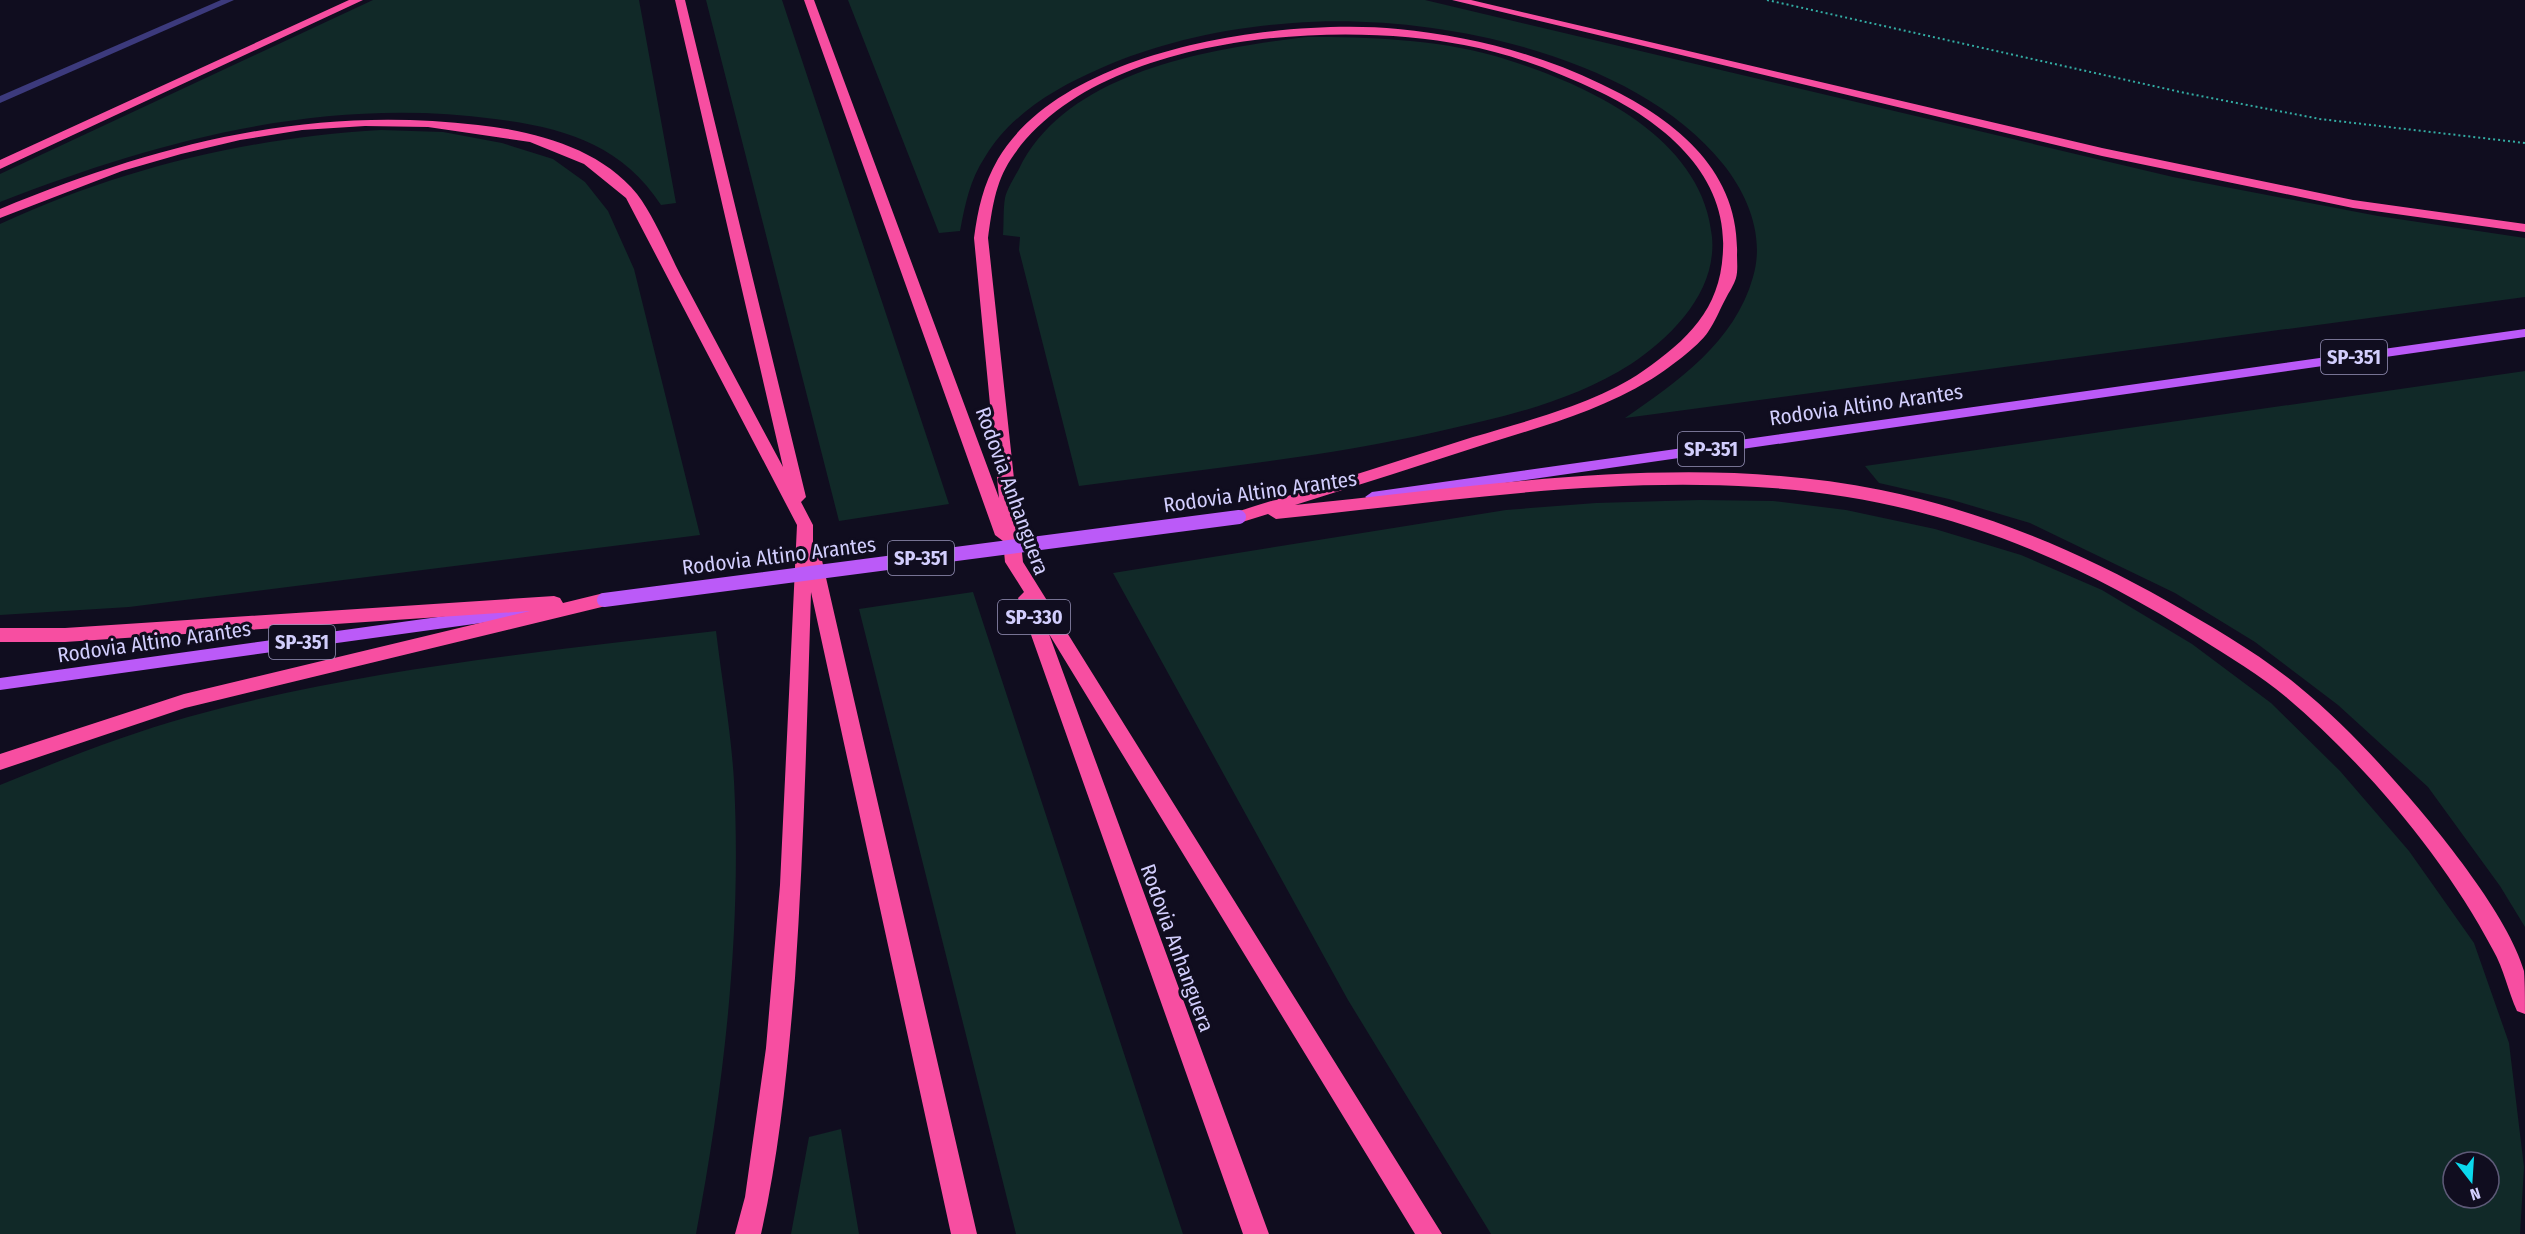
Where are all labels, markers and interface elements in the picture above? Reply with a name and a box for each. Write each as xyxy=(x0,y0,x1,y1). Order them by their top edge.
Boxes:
road number: SP-351 xyxy=(2321,340,2387,374)
street label: Rodovia Altino Arantes xyxy=(1768,379,1964,431)
street label: Rodovia Anhanguera xyxy=(970,403,1054,579)
road number: SP-351 xyxy=(1678,432,1744,466)
street label: Rodovia Altino Arantes xyxy=(1162,466,1358,518)
street label: Rodovia Altino Arantes xyxy=(681,531,877,581)
road number: SP-351 xyxy=(888,541,954,575)
road number: SP-330 xyxy=(998,600,1070,634)
street label: Rodovia Altino Arantes xyxy=(56,616,252,668)
road number: SP-351 xyxy=(269,625,335,659)
street label: Rodovia Anhanguera xyxy=(1135,860,1219,1036)
north arrow xyxy=(2441,1150,2501,1210)
text: N xyxy=(2468,1183,2483,1204)

